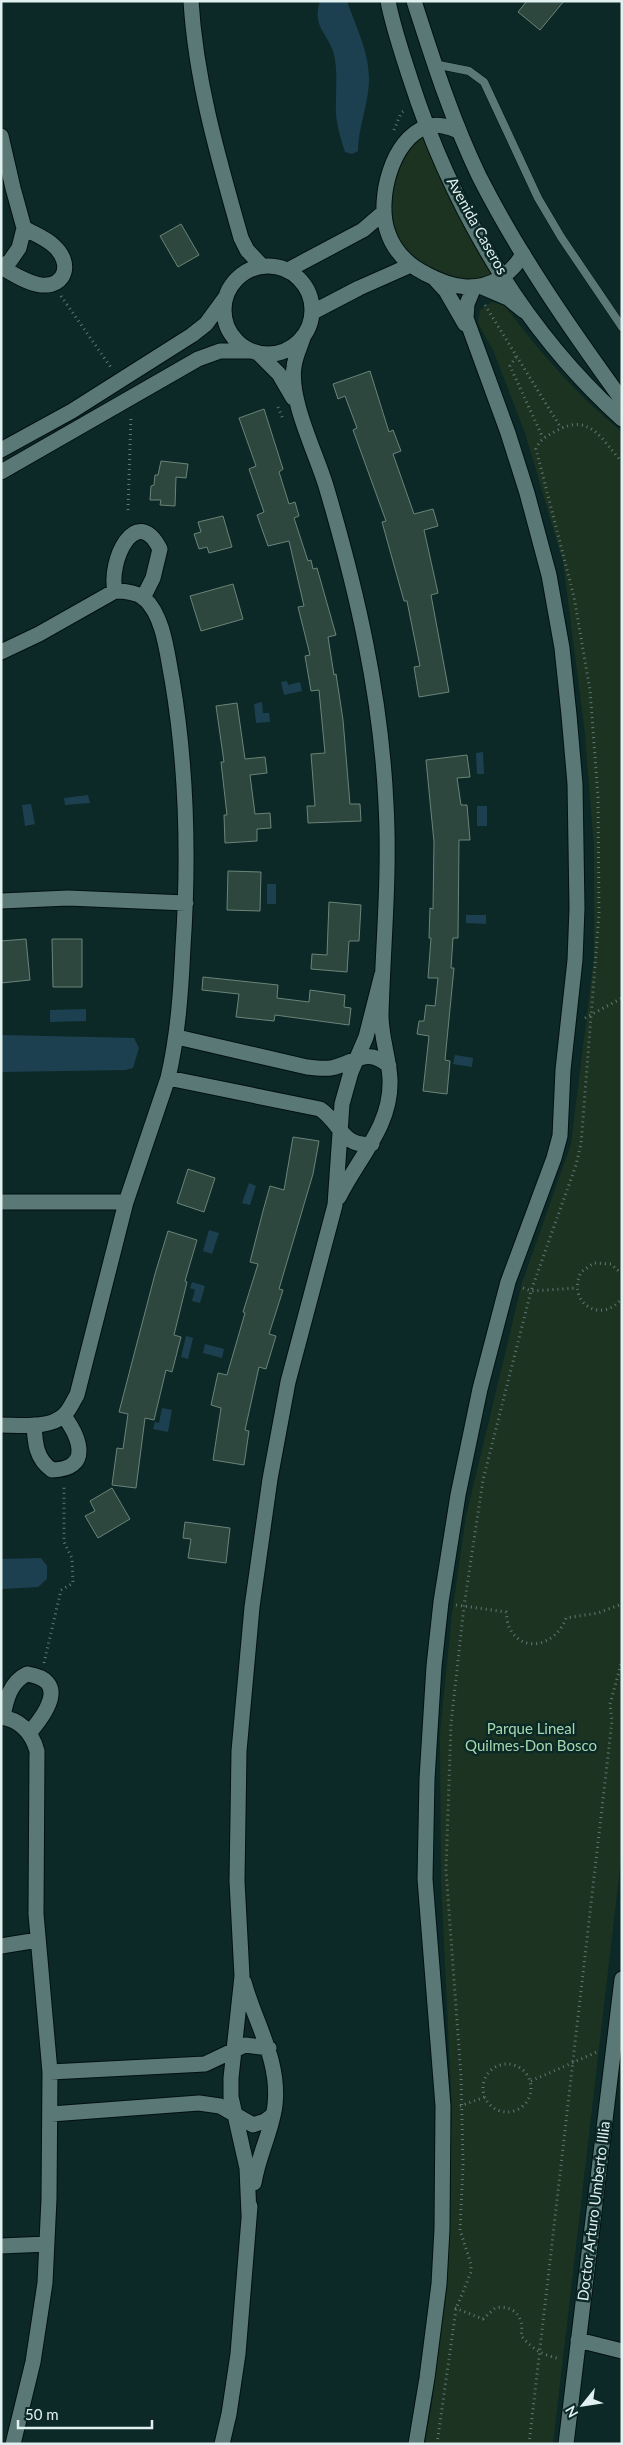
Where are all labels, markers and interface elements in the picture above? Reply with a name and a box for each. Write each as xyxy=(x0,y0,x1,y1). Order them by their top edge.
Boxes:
street label: Avenida Caseros xyxy=(444,174,512,277)
park label: Parque Lineal Quilmes-Don Bosco xyxy=(465,1719,597,1754)
street label: Doctor Arturo Umberto Illia xyxy=(573,2120,613,2302)
north arrow xyxy=(558,2380,608,2430)
scale bar xyxy=(18,2398,151,2430)
text: N xyxy=(561,2403,581,2421)
text: 50 m xyxy=(25,2405,59,2423)

